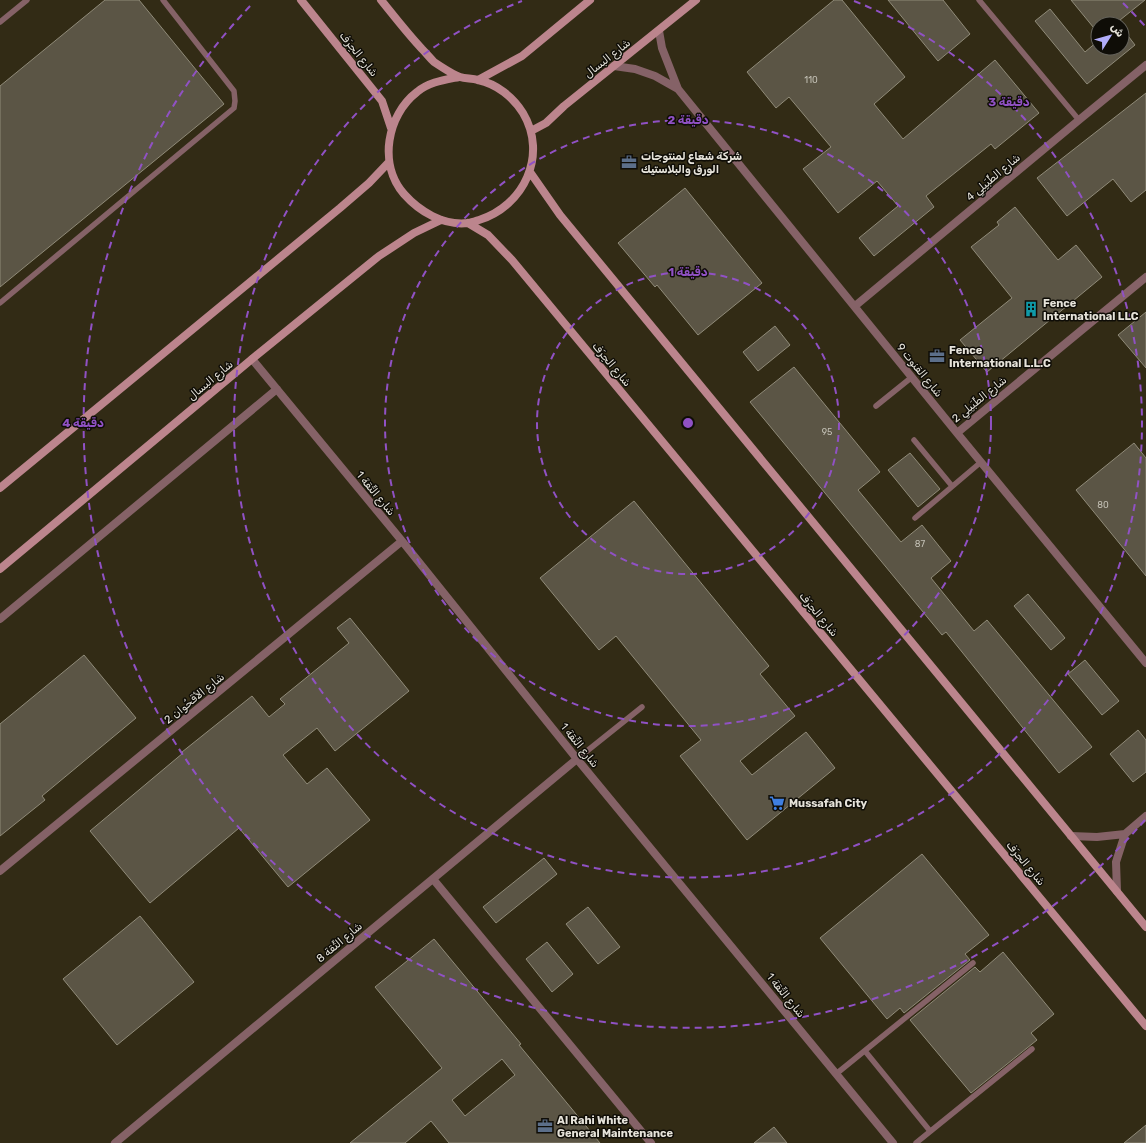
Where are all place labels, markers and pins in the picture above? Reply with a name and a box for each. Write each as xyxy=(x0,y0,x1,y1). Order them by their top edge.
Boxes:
place label: شركة شعاع لمنتوجات الورق والبلاستيك xyxy=(641,150,742,176)
office icon: شركة شعاع لمنتوجات الورق والبلاستيك xyxy=(620,153,638,171)
place label: Fence International LLC xyxy=(1043,297,1139,323)
building icon: Fence International LLC xyxy=(1022,300,1040,318)
place label: Fence International L.L.C xyxy=(949,344,1051,370)
office icon: Fence International L.L.C xyxy=(928,347,946,365)
centre of rings xyxy=(681,416,695,430)
supermarket icon: Mussafah City xyxy=(768,794,786,812)
place label: Mussafah City xyxy=(789,797,868,810)
place label: Al Rahi White General Maintenance xyxy=(557,1114,673,1140)
office icon: Al Rahi White General Maintenance xyxy=(536,1117,554,1135)

